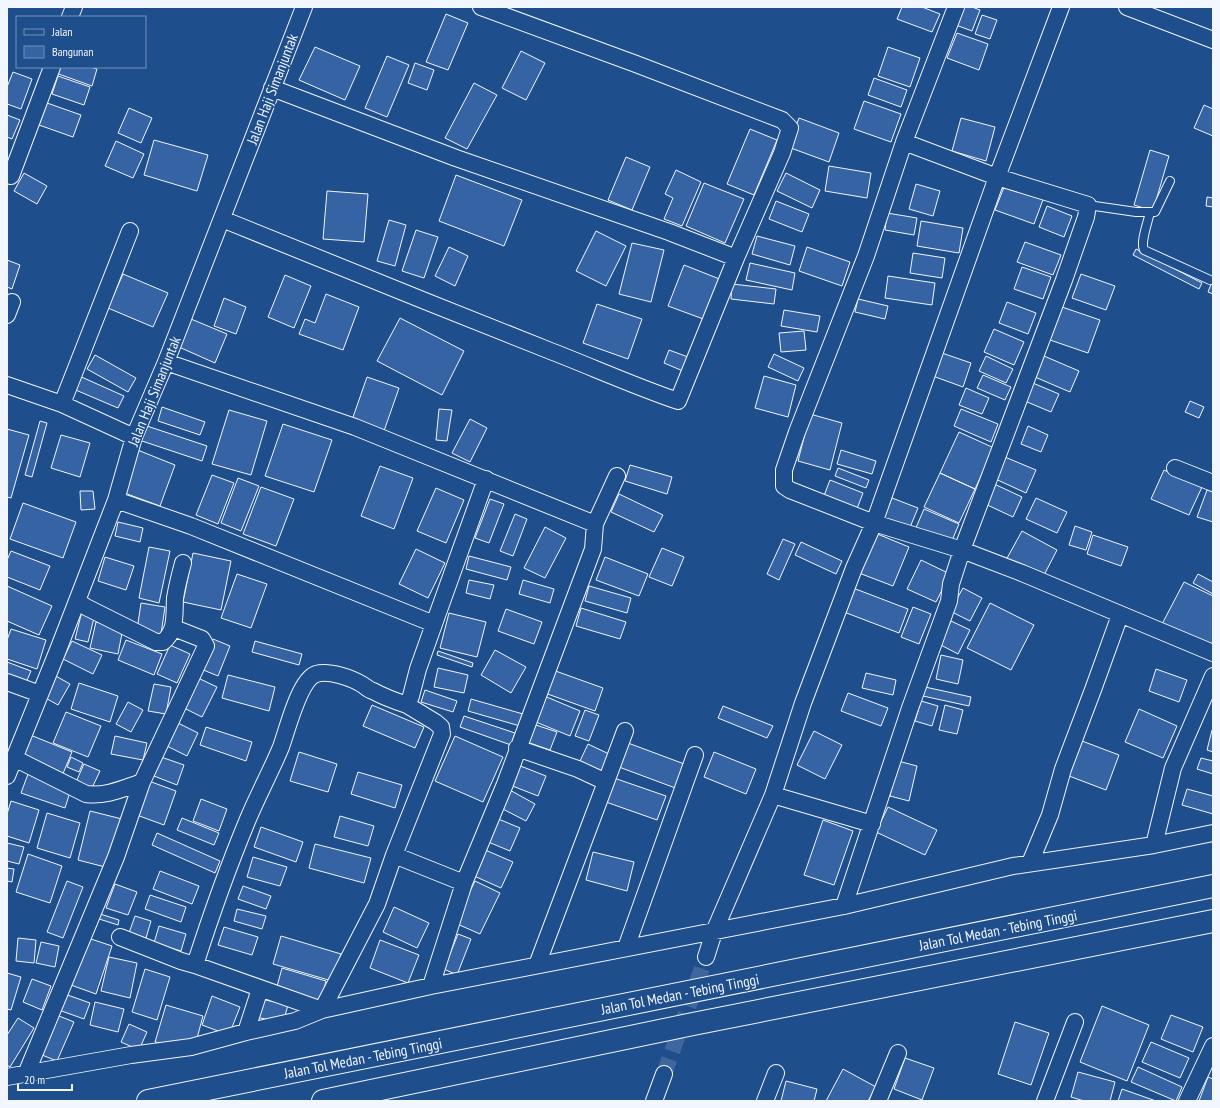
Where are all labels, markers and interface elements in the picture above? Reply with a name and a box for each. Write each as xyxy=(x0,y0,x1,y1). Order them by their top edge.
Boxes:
legend xyxy=(16,16,146,68)
text: Jalan xyxy=(51,24,73,39)
street label: Jalan Haji Simanjuntak xyxy=(242,31,302,148)
text: Bangunan xyxy=(52,44,93,59)
street label: Jalan Haji Simanjuntak xyxy=(123,333,185,450)
street label: Jalan Tol Medan - Tebing Tinggi xyxy=(916,905,1079,955)
street label: Jalan Tol Medan - Tebing Tinggi xyxy=(598,969,761,1019)
street label: Jalan Tol Medan - Tebing Tinggi xyxy=(281,1033,444,1083)
scale bar xyxy=(18,1066,72,1092)
text: 20 m xyxy=(24,1072,45,1087)

